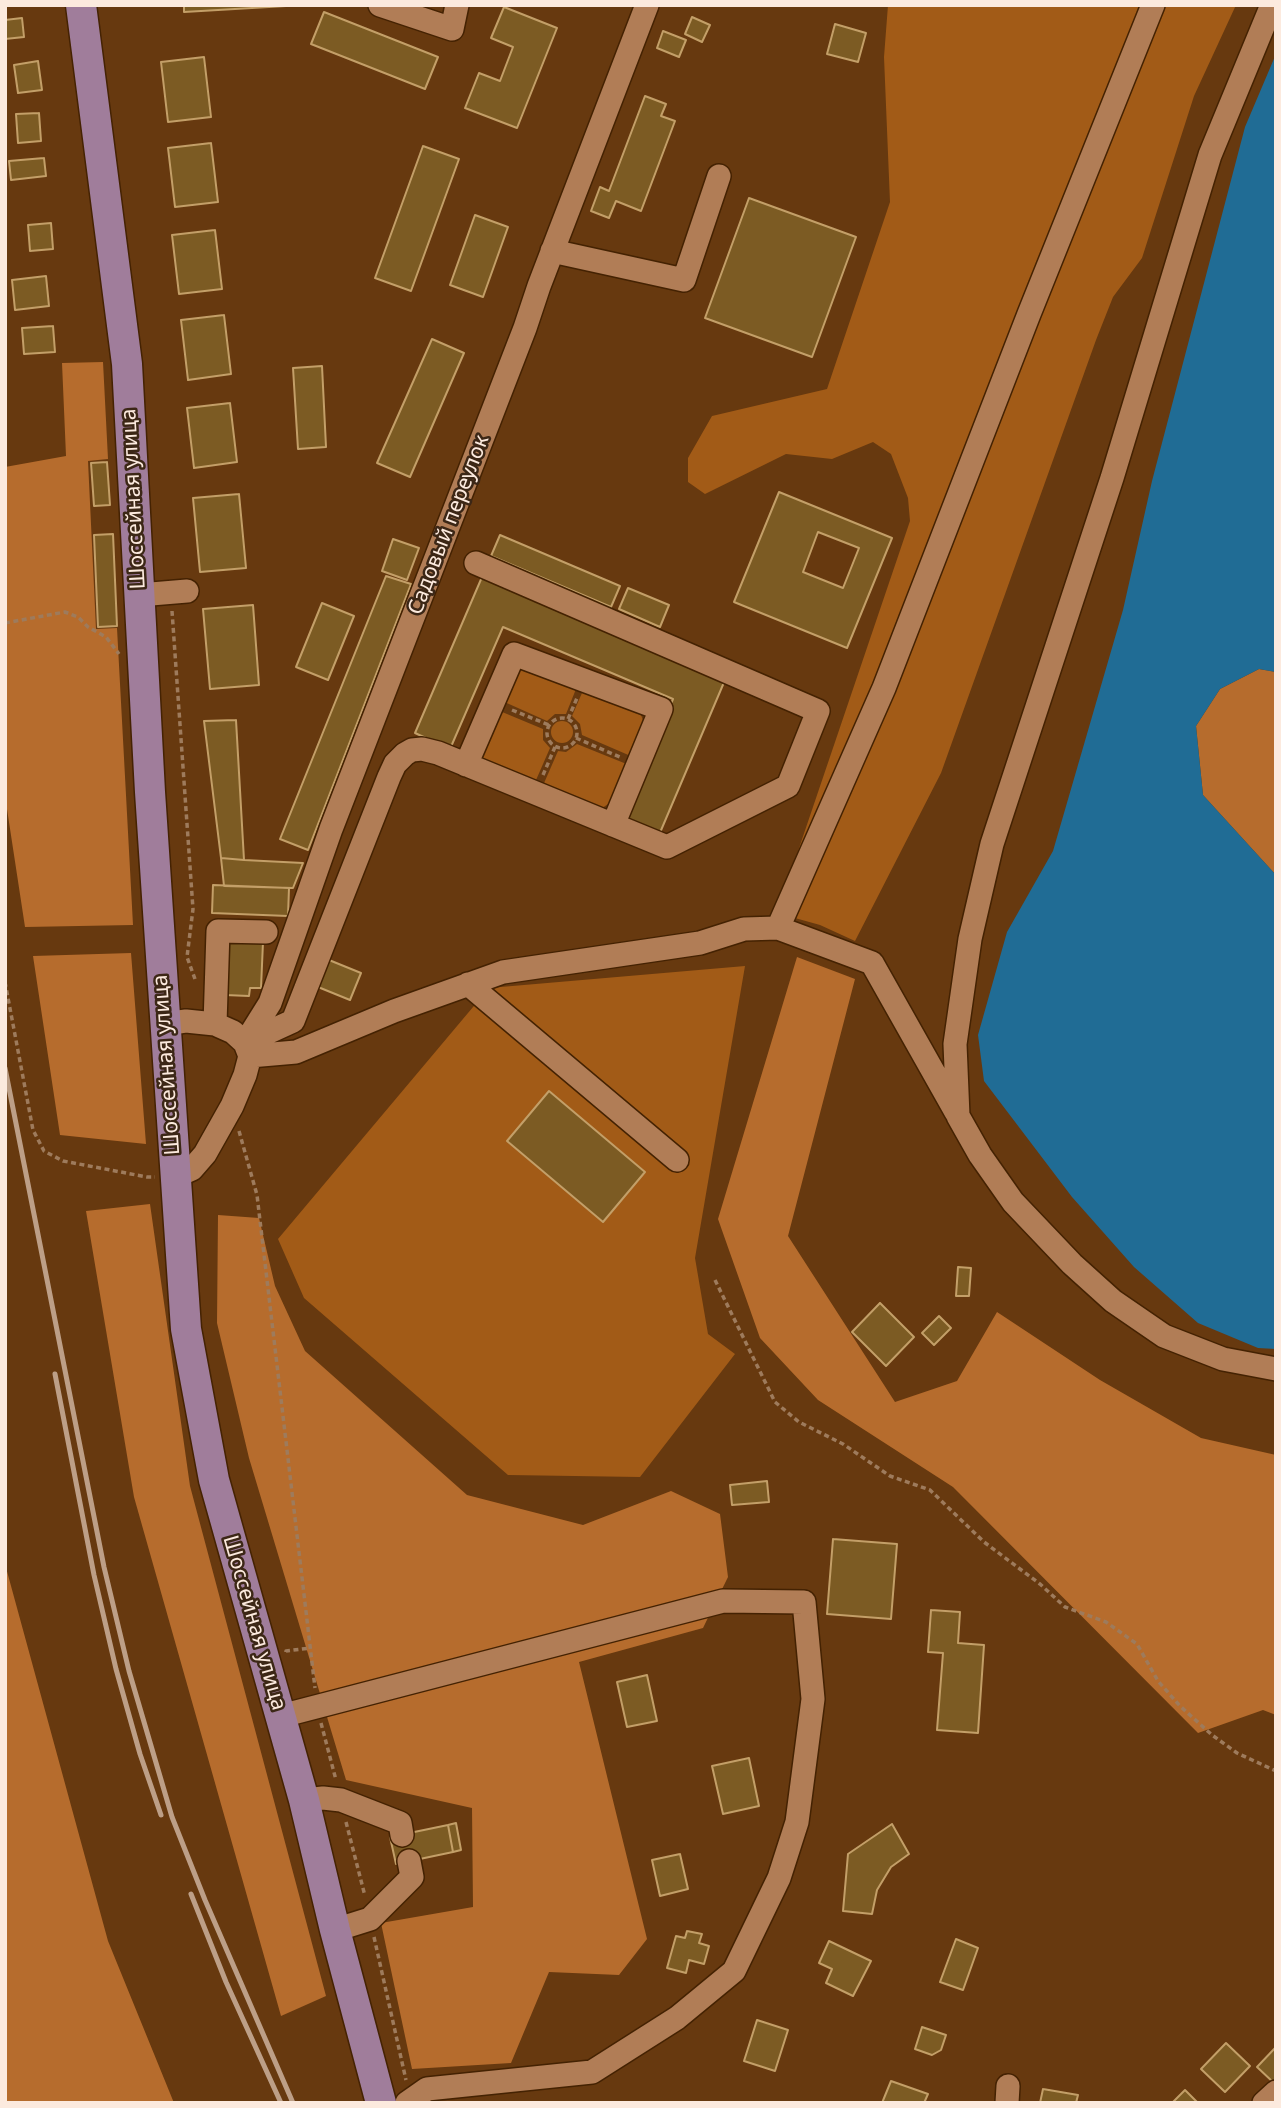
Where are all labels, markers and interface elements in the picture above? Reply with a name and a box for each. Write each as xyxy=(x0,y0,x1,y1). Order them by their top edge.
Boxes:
street label: Шоссейная улица xyxy=(117,408,151,590)
street label: Садовый переулок xyxy=(403,432,495,618)
street label: Шоссейная улица xyxy=(148,974,186,1156)
street label: Шоссейная улица xyxy=(217,1533,291,1713)

